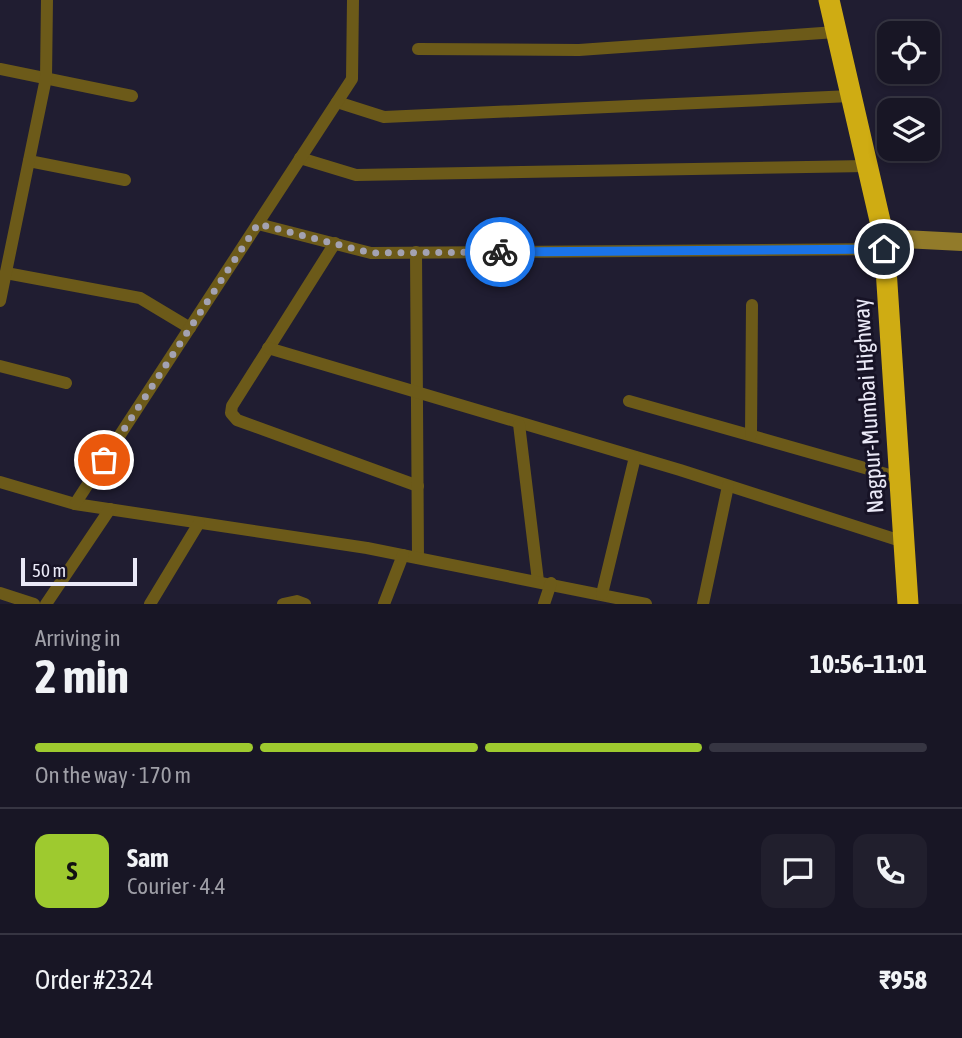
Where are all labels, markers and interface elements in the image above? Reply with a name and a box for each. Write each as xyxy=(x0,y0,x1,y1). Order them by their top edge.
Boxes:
map controls xyxy=(877,21,940,161)
button: locate xyxy=(877,21,940,84)
button: layers xyxy=(877,98,940,161)
courier xyxy=(465,217,535,287)
pin xyxy=(854,219,914,279)
icon: home xyxy=(865,230,903,268)
icon: bike xyxy=(481,233,519,271)
street label: Nagpur-Mumbai Highway xyxy=(848,298,888,514)
pin xyxy=(74,430,134,490)
icon: bag xyxy=(85,441,123,479)
scale bar xyxy=(21,555,136,587)
text: 50 m xyxy=(32,559,66,581)
text: Arriving in xyxy=(35,625,121,651)
text: 10:56–11:01 xyxy=(810,649,927,679)
text: 2 min xyxy=(35,650,129,703)
text: On the way · 170 m xyxy=(35,762,191,788)
button: chat xyxy=(761,834,835,908)
button: phone xyxy=(853,834,927,908)
text: Sam xyxy=(127,843,169,873)
text: S xyxy=(67,856,77,886)
text: Courier · 4.4 xyxy=(127,873,226,899)
text: Order #2324 xyxy=(35,965,154,995)
text: ₹958 xyxy=(879,965,927,995)

